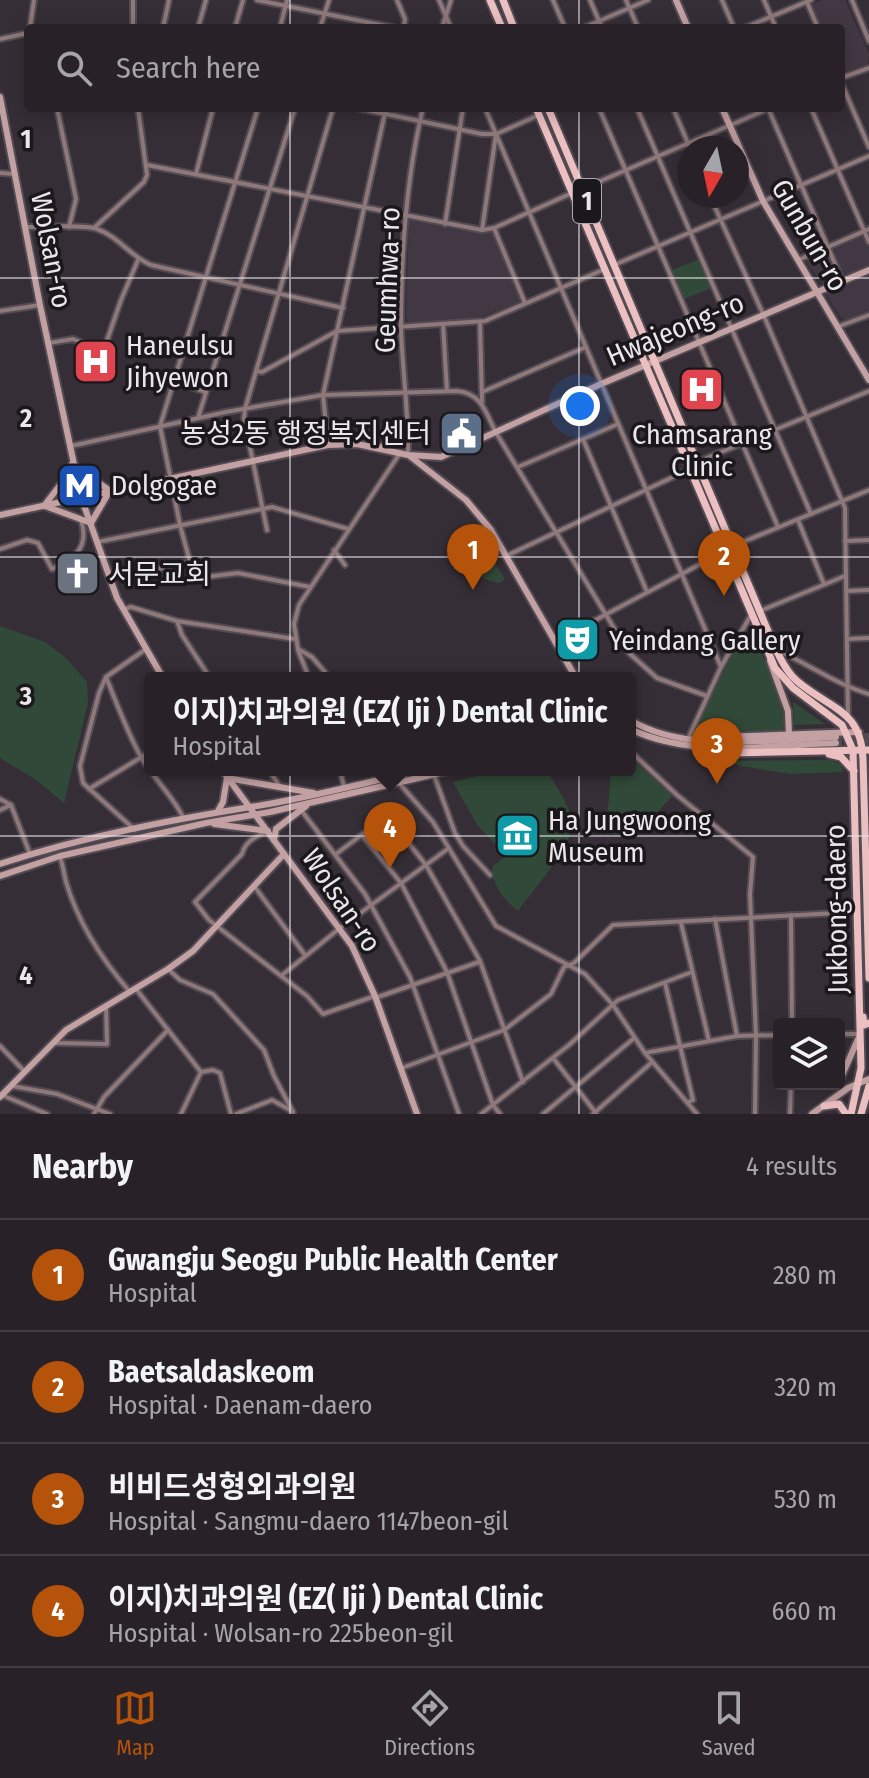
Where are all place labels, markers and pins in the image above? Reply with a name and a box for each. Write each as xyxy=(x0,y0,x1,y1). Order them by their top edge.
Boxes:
place label: Haneulsu Jihyewon xyxy=(126,329,234,394)
hospital icon: Haneulsu Jihyewon xyxy=(71,337,119,385)
hospital icon: Chamsarang Clinic xyxy=(678,366,726,414)
public building icon: 농성2동 행정복지센터 xyxy=(438,409,486,457)
place label: 농성2동 행정복지센터 xyxy=(180,417,431,450)
place label: Chamsarang Clinic xyxy=(632,418,773,483)
metro station icon: Dolgogae xyxy=(56,461,104,509)
place label: Dolgogae xyxy=(111,469,217,502)
pin: 1 xyxy=(447,524,499,590)
pin: 2 xyxy=(698,530,750,596)
church icon: 서문교회 xyxy=(53,550,101,598)
place label: 서문교회 xyxy=(108,558,211,591)
theatre icon: Yeindang Gallery xyxy=(554,616,602,664)
place label: Yeindang Gallery xyxy=(609,624,801,657)
pin: 3 xyxy=(691,718,743,784)
pin: 4 xyxy=(364,802,416,868)
place label: Ha Jungwoong Museum xyxy=(548,804,712,869)
museum icon: Ha Jungwoong Museum xyxy=(493,812,541,860)

